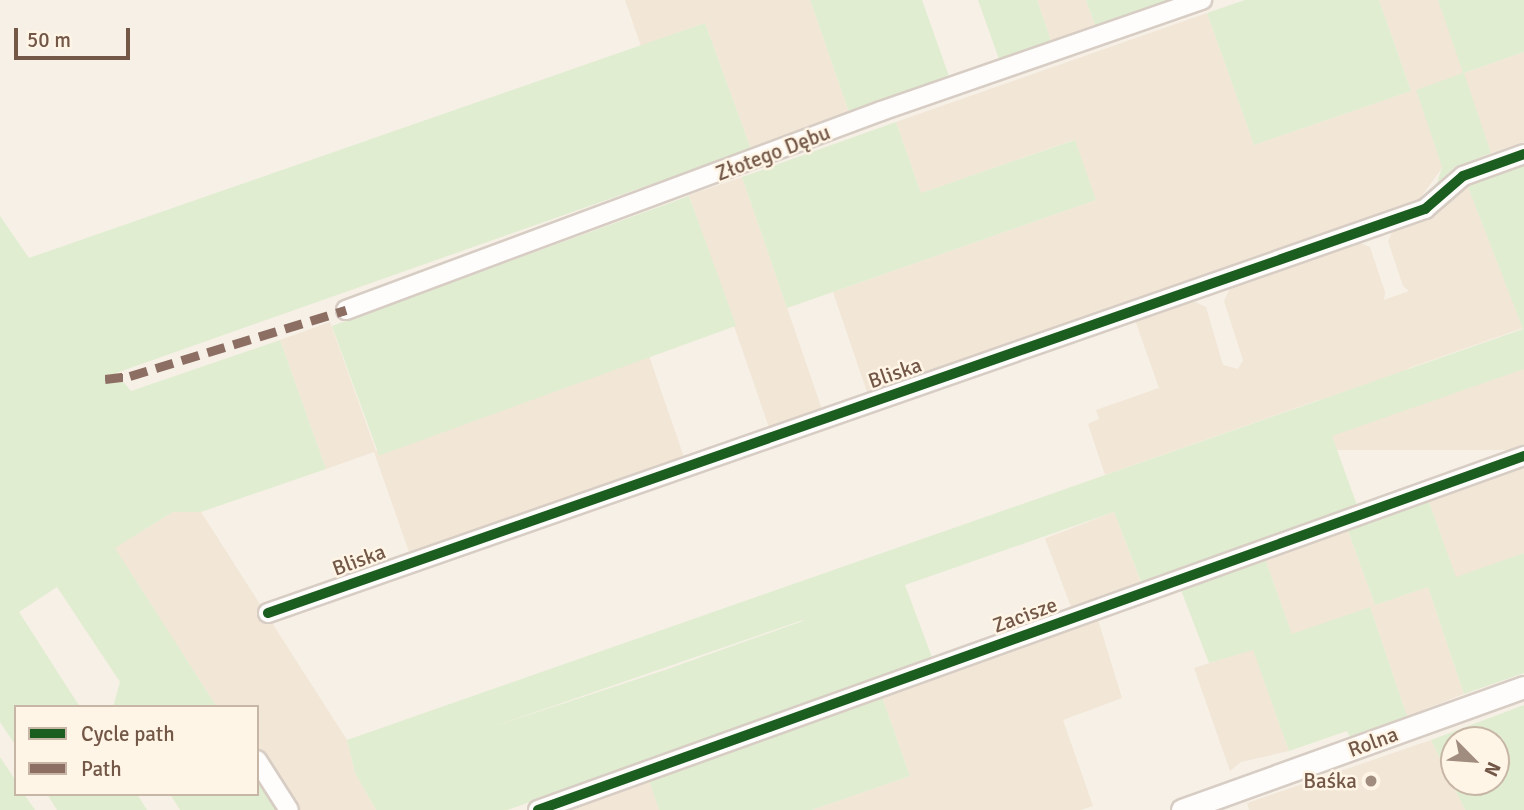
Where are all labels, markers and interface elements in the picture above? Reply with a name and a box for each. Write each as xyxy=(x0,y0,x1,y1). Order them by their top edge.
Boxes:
scale bar xyxy=(18,14,133,58)
text: 50 m xyxy=(27,27,71,53)
street label: Złotego Dębu xyxy=(712,120,834,186)
street label: Bliska xyxy=(865,352,925,394)
street label: Bliska xyxy=(329,539,389,581)
street label: Zacisze xyxy=(989,592,1061,638)
legend xyxy=(14,705,259,796)
text: Cycle path xyxy=(81,721,175,747)
street label: Rolna xyxy=(1344,721,1402,763)
north arrow xyxy=(1440,726,1510,796)
text: Path xyxy=(81,756,122,782)
text: N xyxy=(1479,758,1506,780)
place label: Baśka xyxy=(1303,768,1357,794)
marker: Baśka xyxy=(1363,773,1379,789)

